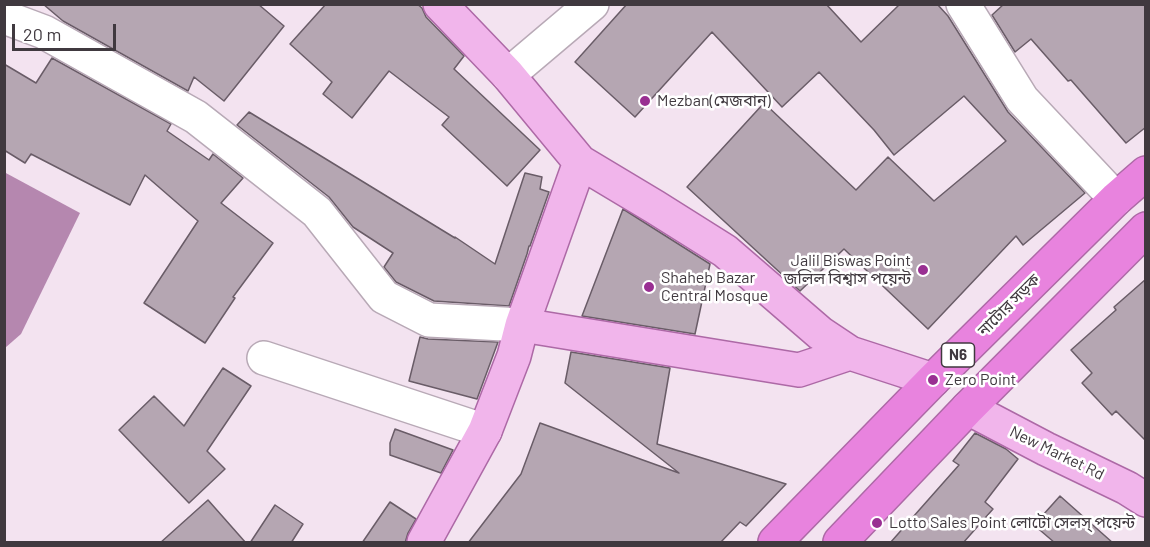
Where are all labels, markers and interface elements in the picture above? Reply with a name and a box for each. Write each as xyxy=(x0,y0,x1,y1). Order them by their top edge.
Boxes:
scale bar xyxy=(15,12,118,50)
text: 20 m xyxy=(23,23,61,45)
place label: Mezban(মেজবান) xyxy=(657,91,771,111)
marker: Mezban(মেজবান) xyxy=(638,94,652,108)
place label: Jalil Biswas Point জলিল বিশ্বাস পয়েন্ট xyxy=(784,251,911,289)
marker: Jalil Biswas Point জলিল বিশ্বাস পয়েন্ট xyxy=(916,263,930,277)
place label: Shaheb Bazar Central Mosque xyxy=(661,268,768,306)
street label: নাটোর সড়ক xyxy=(974,270,1044,340)
marker: Shaheb Bazar Central Mosque xyxy=(642,280,656,294)
road number: N6 xyxy=(942,343,974,367)
place label: Zero Point xyxy=(945,370,1016,390)
marker: Zero Point xyxy=(926,373,940,387)
street label: New Market Rd xyxy=(1007,422,1107,484)
place label: Lotto Sales Point লোটো সেলস্ পয়েন্ট xyxy=(889,513,1135,533)
marker: Lotto Sales Point লোটো সেলস্ পয়েন্ট xyxy=(870,516,884,530)

